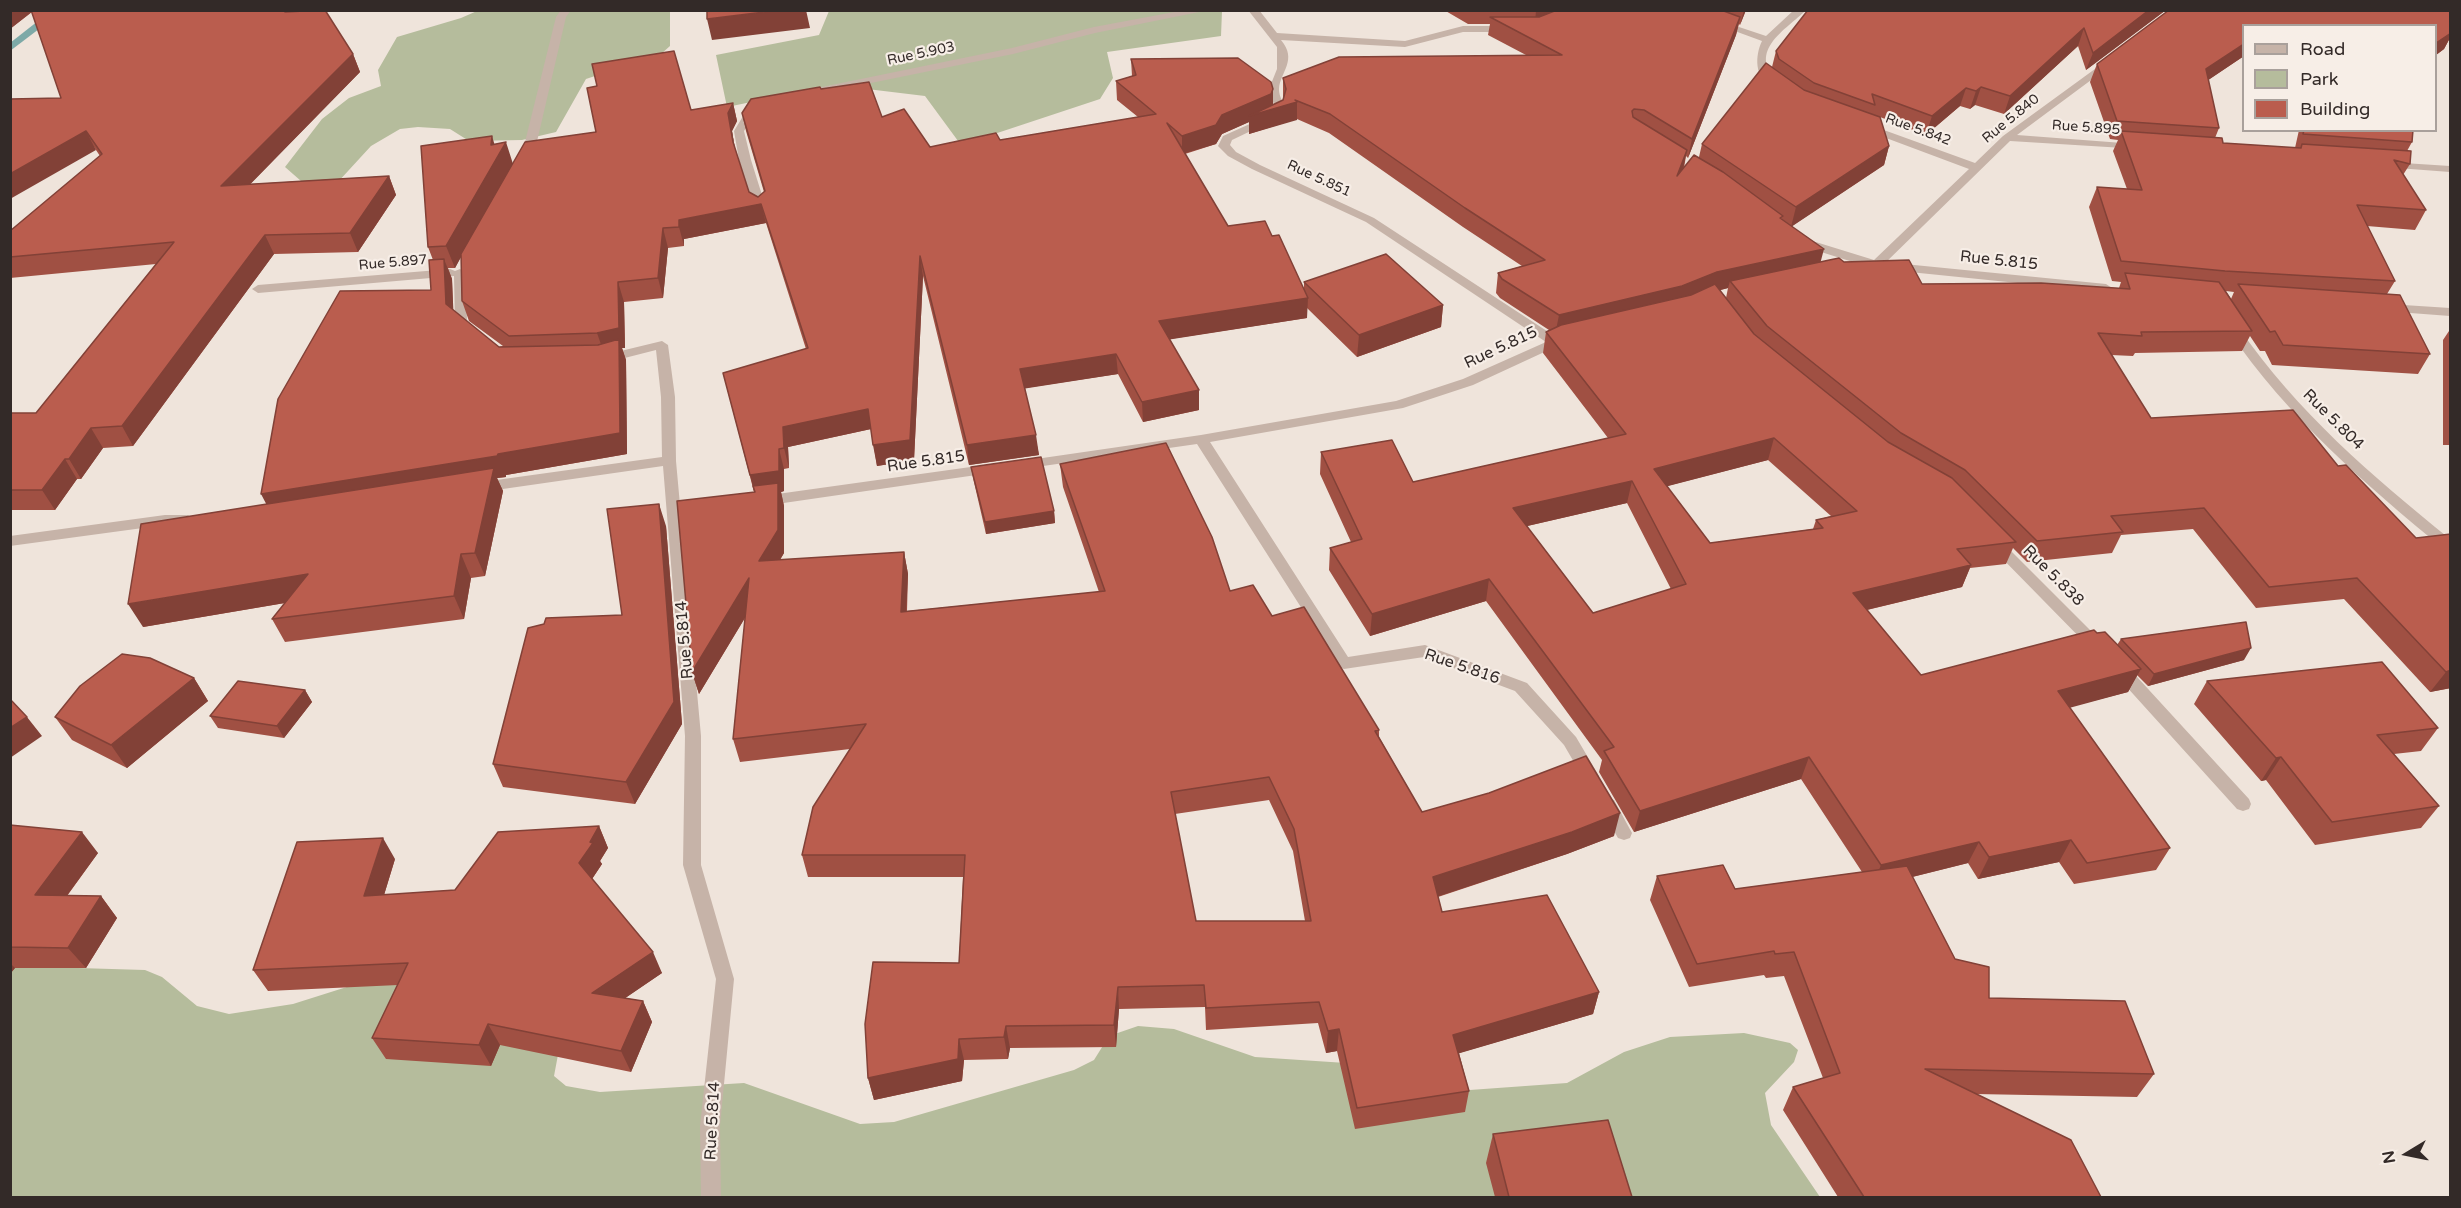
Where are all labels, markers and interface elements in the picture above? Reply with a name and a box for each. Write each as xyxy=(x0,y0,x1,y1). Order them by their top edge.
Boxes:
legend xyxy=(2242,24,2437,132)
text: Road xyxy=(2300,38,2345,60)
street label: Rue 5.903 xyxy=(886,39,956,69)
text: Park xyxy=(2300,68,2338,90)
street label: Rue 5.840 xyxy=(1979,91,2043,147)
text: Building xyxy=(2300,98,2370,120)
street label: Rue 5.842 xyxy=(1883,110,1953,150)
street label: Rue 5.895 xyxy=(2051,117,2121,139)
street label: Rue 5.851 xyxy=(1284,157,1354,201)
street label: Rue 5.815 xyxy=(1959,247,2039,275)
street label: Rue 5.897 xyxy=(358,252,428,274)
street label: Rue 5.815 xyxy=(1461,323,1541,373)
street label: Rue 5.804 xyxy=(2298,385,2368,455)
street label: Rue 5.815 xyxy=(886,447,966,477)
street label: Rue 5.838 xyxy=(2018,541,2088,611)
street label: Rue 5.814 xyxy=(672,600,698,680)
street label: Rue 5.816 xyxy=(1422,645,1502,689)
street label: Rue 5.814 xyxy=(701,1081,725,1161)
north arrow xyxy=(2377,1124,2437,1184)
text: N xyxy=(2378,1149,2400,1165)

